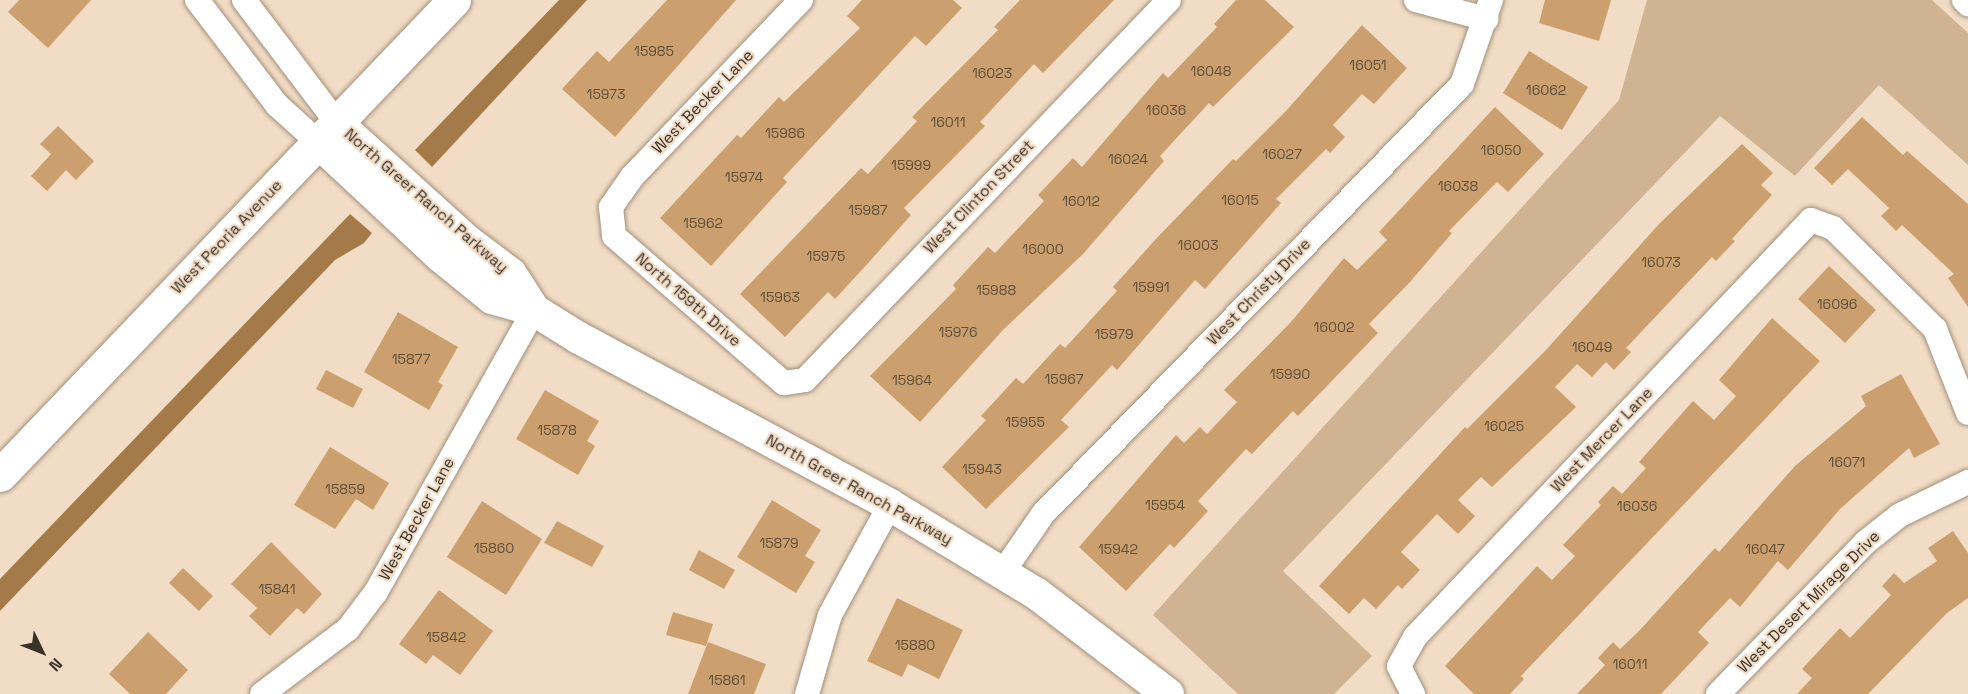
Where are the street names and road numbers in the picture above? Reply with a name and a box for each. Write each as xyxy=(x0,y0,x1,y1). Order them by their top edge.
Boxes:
street label: West Becker Lane xyxy=(648,46,758,158)
street label: North Greer Ranch Parkway xyxy=(340,125,512,277)
street label: West Clinton Street xyxy=(920,136,1038,258)
street label: West Peoria Avenue xyxy=(167,176,287,298)
street label: West Christy Drive xyxy=(1203,235,1315,349)
street label: North 159th Drive xyxy=(631,249,745,351)
street label: West Mercer Lane xyxy=(1547,384,1657,496)
street label: North Greer Ranch Parkway xyxy=(762,431,956,549)
street label: West Becker Lane xyxy=(375,454,459,584)
street label: West Desert Mirage Drive xyxy=(1734,527,1884,677)

